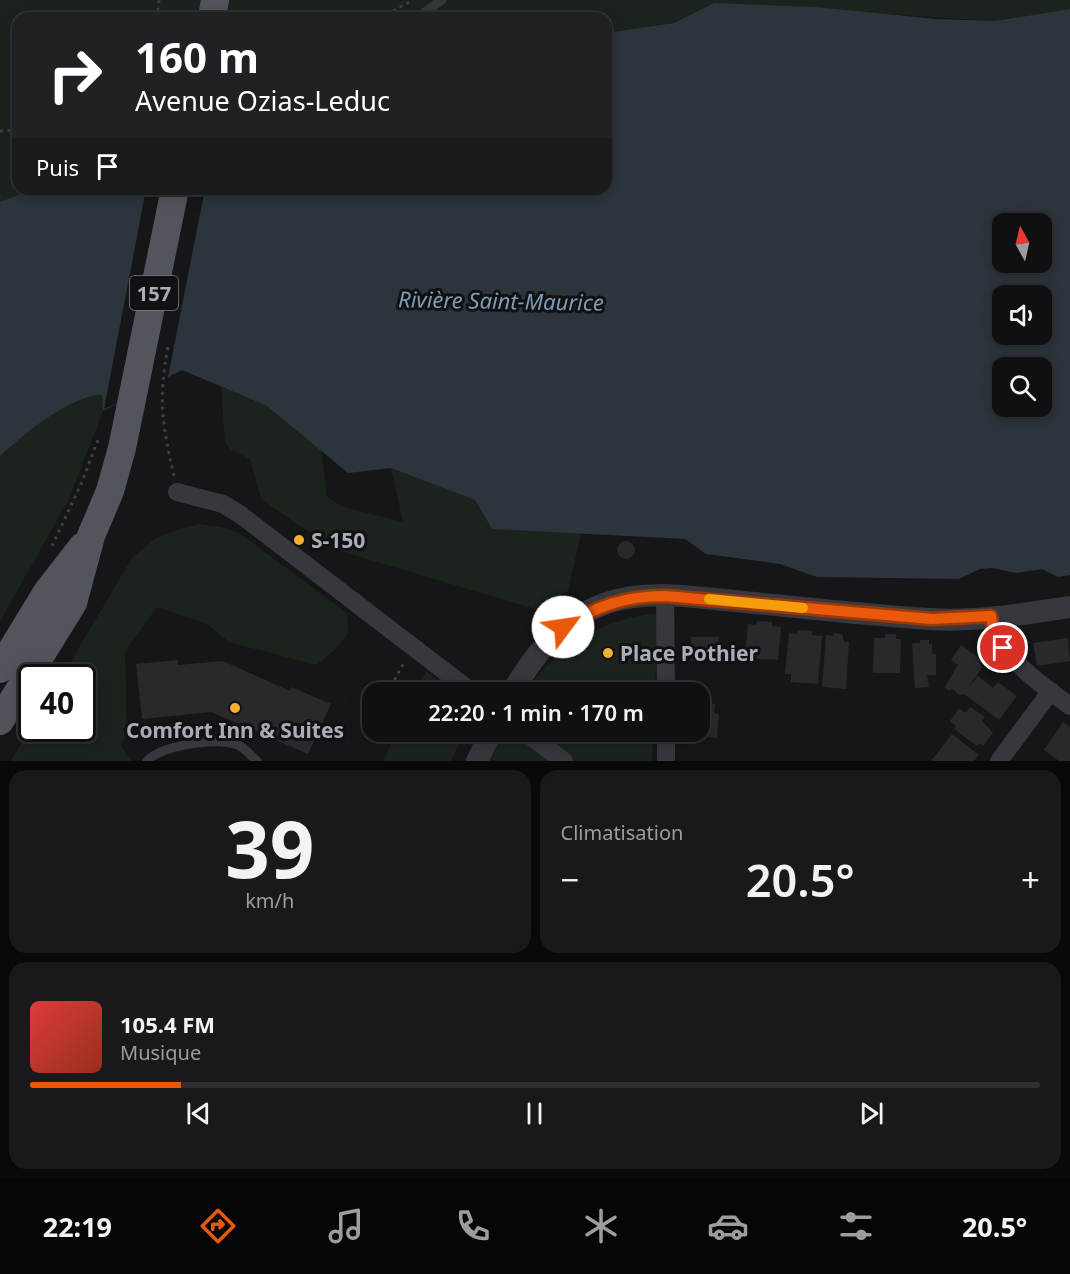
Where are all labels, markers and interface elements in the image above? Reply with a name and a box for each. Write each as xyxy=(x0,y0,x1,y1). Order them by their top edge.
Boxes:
text: 160 m xyxy=(135,28,259,85)
icon: right xyxy=(36,36,114,114)
text: Avenue Ozias-Leduc xyxy=(135,82,390,119)
icon: arrive xyxy=(91,150,124,183)
text: Puis xyxy=(36,152,79,182)
north arrow xyxy=(992,213,1052,273)
map controls xyxy=(992,213,1052,417)
road number: 157 xyxy=(130,276,178,310)
water label: Rivière Saint-Maurice xyxy=(398,283,604,317)
button: sound xyxy=(992,285,1052,345)
button: search xyxy=(992,357,1052,417)
place label: S-150 xyxy=(311,526,365,554)
marker: S-150 xyxy=(292,533,306,547)
position arrow xyxy=(531,595,595,659)
pin xyxy=(977,622,1028,673)
icon: arrive xyxy=(986,631,1019,664)
place label: Place Pothier xyxy=(620,639,758,667)
marker: Place Pothier xyxy=(601,646,615,660)
speed limit sign: 40 xyxy=(18,664,96,742)
text: 22:20 · 1 min · 170 m xyxy=(428,697,644,727)
marker: Comfort Inn & Suites xyxy=(228,701,242,715)
place label: Comfort Inn & Suites xyxy=(126,716,344,744)
text: 39 xyxy=(225,795,314,901)
text: Climatisation xyxy=(561,819,683,846)
text: 20.5° xyxy=(746,849,855,910)
text: − xyxy=(561,857,579,902)
text: + xyxy=(1021,857,1040,902)
text: km/h xyxy=(245,887,294,914)
text: 105.4 FM xyxy=(120,1009,215,1039)
text: Musique xyxy=(120,1039,201,1066)
icon: previous xyxy=(182,1097,215,1130)
icon: pause xyxy=(518,1097,551,1130)
icon: next xyxy=(855,1097,888,1130)
icon: directions xyxy=(197,1205,239,1247)
icon: music xyxy=(325,1205,367,1247)
icon: phone xyxy=(452,1205,494,1247)
icon: climate xyxy=(580,1205,622,1247)
icon: car xyxy=(707,1205,749,1247)
icon: filters xyxy=(835,1205,877,1247)
text: 22:19 xyxy=(43,1208,112,1245)
text: 20.5° xyxy=(962,1208,1027,1245)

